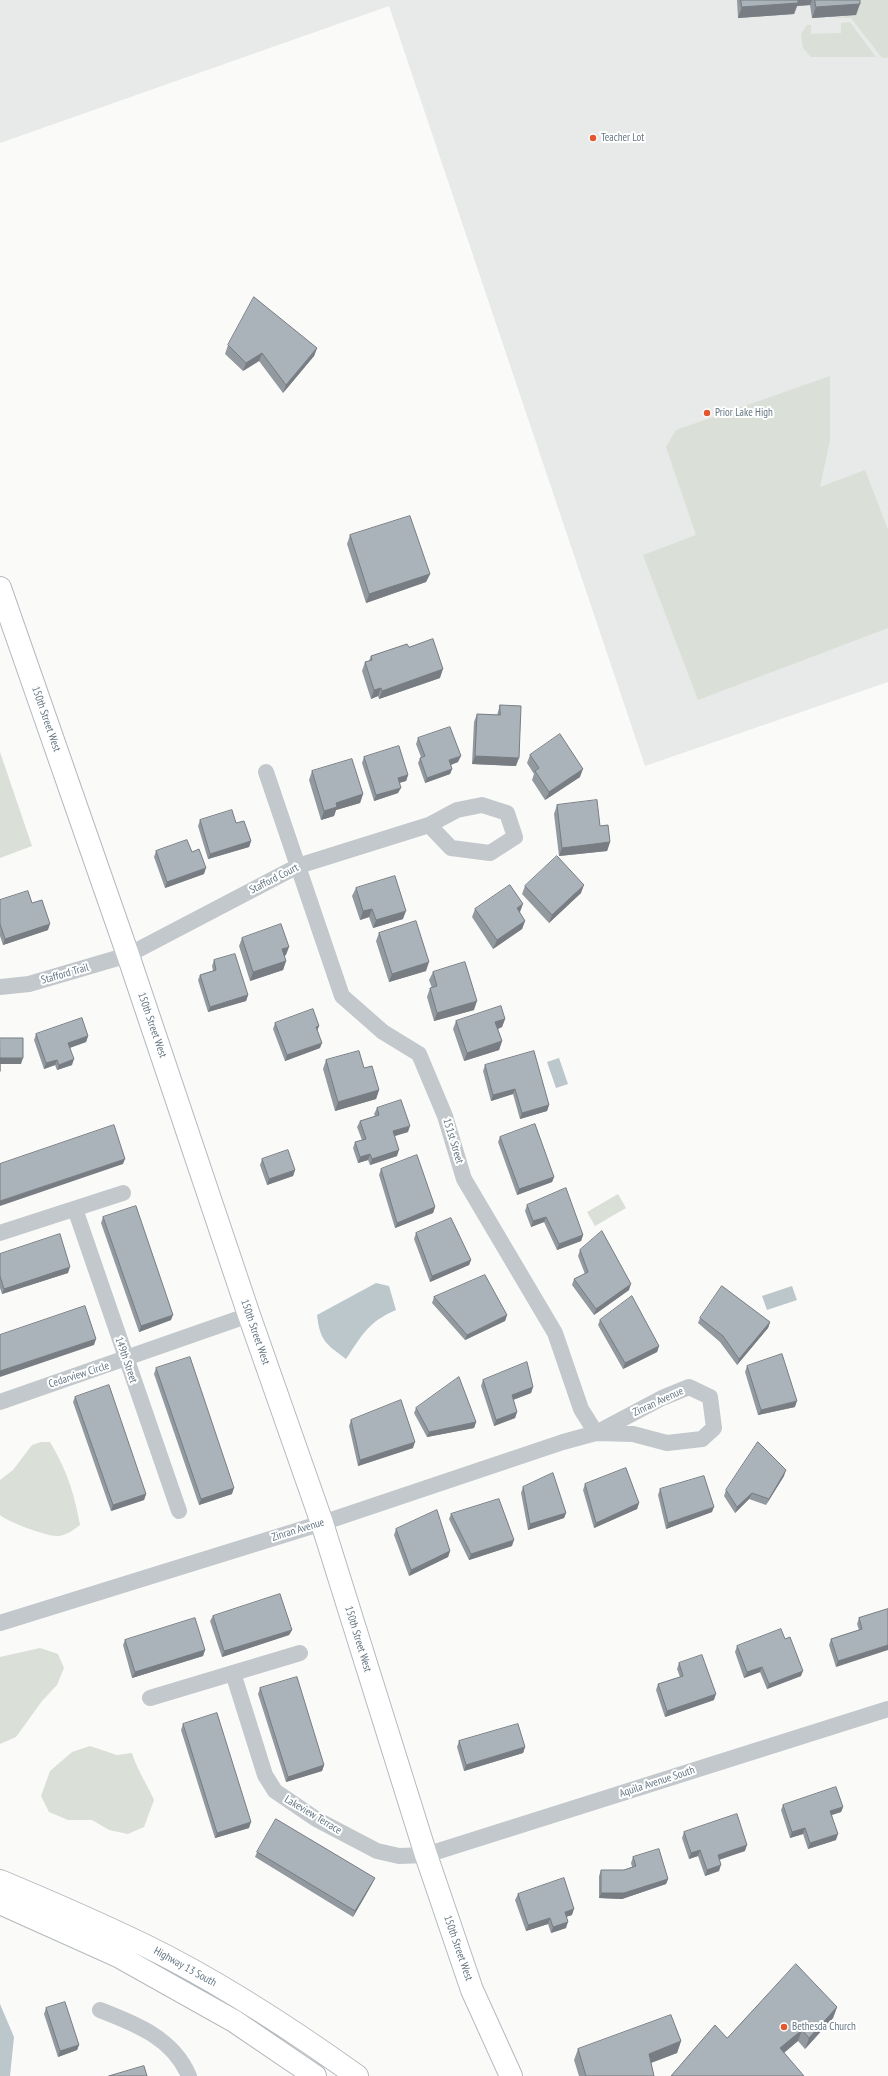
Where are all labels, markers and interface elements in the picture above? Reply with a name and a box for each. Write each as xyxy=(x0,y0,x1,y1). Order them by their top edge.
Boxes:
place label: Teacher Lot xyxy=(601,131,644,145)
marker: Teacher Lot xyxy=(588,133,598,143)
place label: Prior Lake High xyxy=(715,406,773,420)
marker: Prior Lake High xyxy=(702,408,712,418)
street label: 150th Street West xyxy=(29,684,63,754)
street label: Stafford Court xyxy=(247,861,301,897)
street label: Stafford Trail xyxy=(40,961,90,987)
street label: 150th Street West xyxy=(135,990,169,1060)
street label: 151st Street xyxy=(440,1117,466,1165)
street label: 150th Street West xyxy=(238,1297,272,1367)
street label: 149th Street xyxy=(112,1335,140,1385)
street label: Cedarview Circle xyxy=(47,1359,111,1391)
street label: Zinran Avenue xyxy=(631,1385,685,1419)
street label: Zinran Avenue xyxy=(270,1516,326,1544)
street label: 150th Street West xyxy=(342,1604,374,1674)
street label: Aquila Avenue South xyxy=(618,1764,696,1800)
street label: Lakeview Terrace xyxy=(282,1793,344,1837)
street label: 150th Street West xyxy=(441,1913,475,1983)
street label: Highway 13 South xyxy=(151,1944,219,1990)
place label: Bethesda Church xyxy=(792,2020,856,2034)
marker: Bethesda Church xyxy=(779,2022,789,2032)

